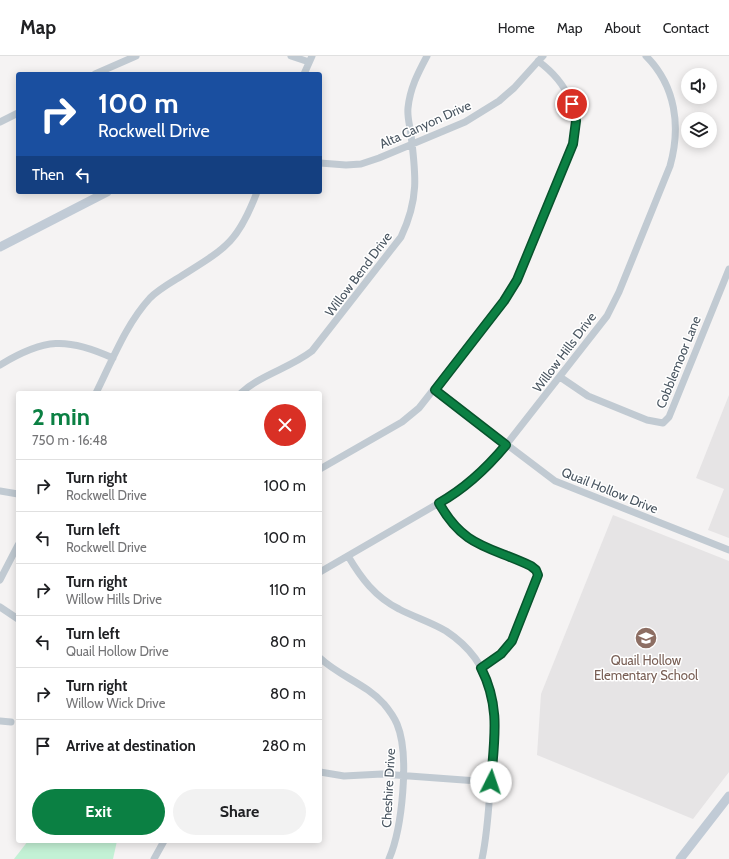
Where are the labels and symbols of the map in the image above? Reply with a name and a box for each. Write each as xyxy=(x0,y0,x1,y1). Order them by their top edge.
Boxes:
pin xyxy=(555,87,589,121)
street label: Alta Canyon Drive xyxy=(377,96,474,151)
street label: Willow Bend Drive xyxy=(321,228,395,319)
street label: Willow Hills Drive xyxy=(529,309,599,395)
street label: Cobblemoor Lane xyxy=(652,313,704,411)
street label: Quail Hollow Drive xyxy=(559,463,661,517)
school or university icon: Quail Hollow Elementary School xyxy=(633,625,659,651)
place label: Quail Hollow Elementary School xyxy=(594,652,698,683)
street label: Cheshire Drive xyxy=(378,748,398,828)
position arrow xyxy=(470,761,512,803)

